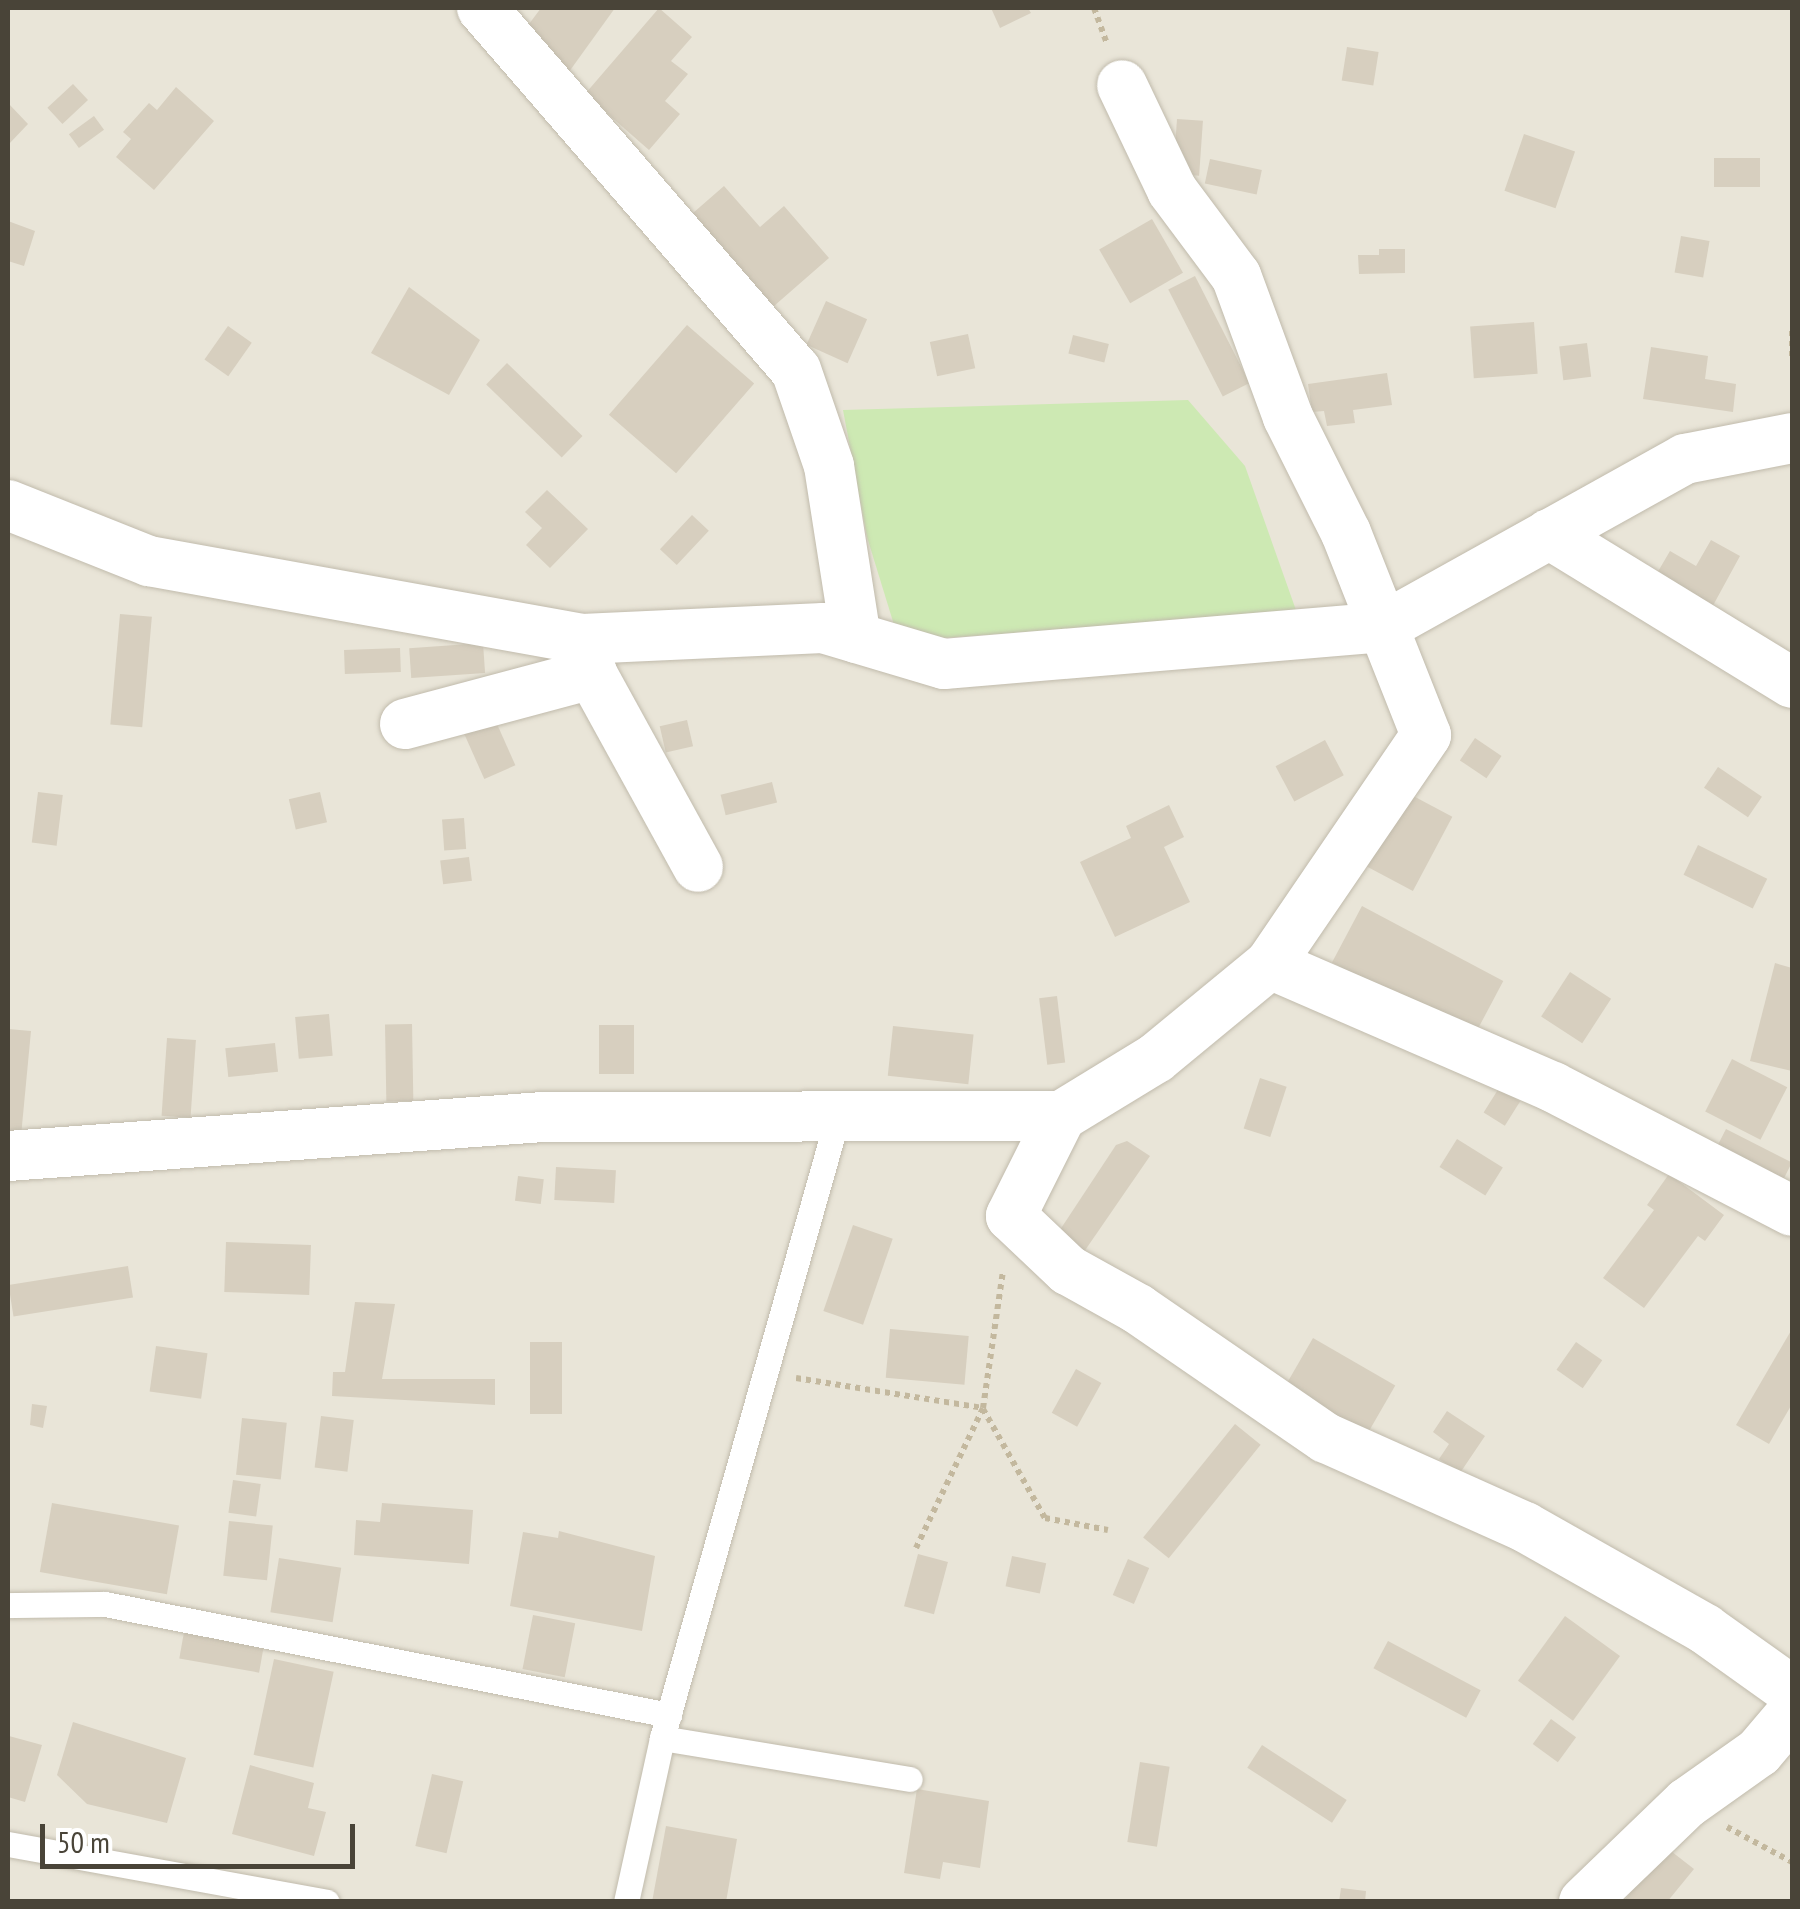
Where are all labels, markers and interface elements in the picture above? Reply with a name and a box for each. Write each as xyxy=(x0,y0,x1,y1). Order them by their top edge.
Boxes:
scale bar xyxy=(45,1804,360,1866)
text: 50 m xyxy=(57,1822,110,1861)

